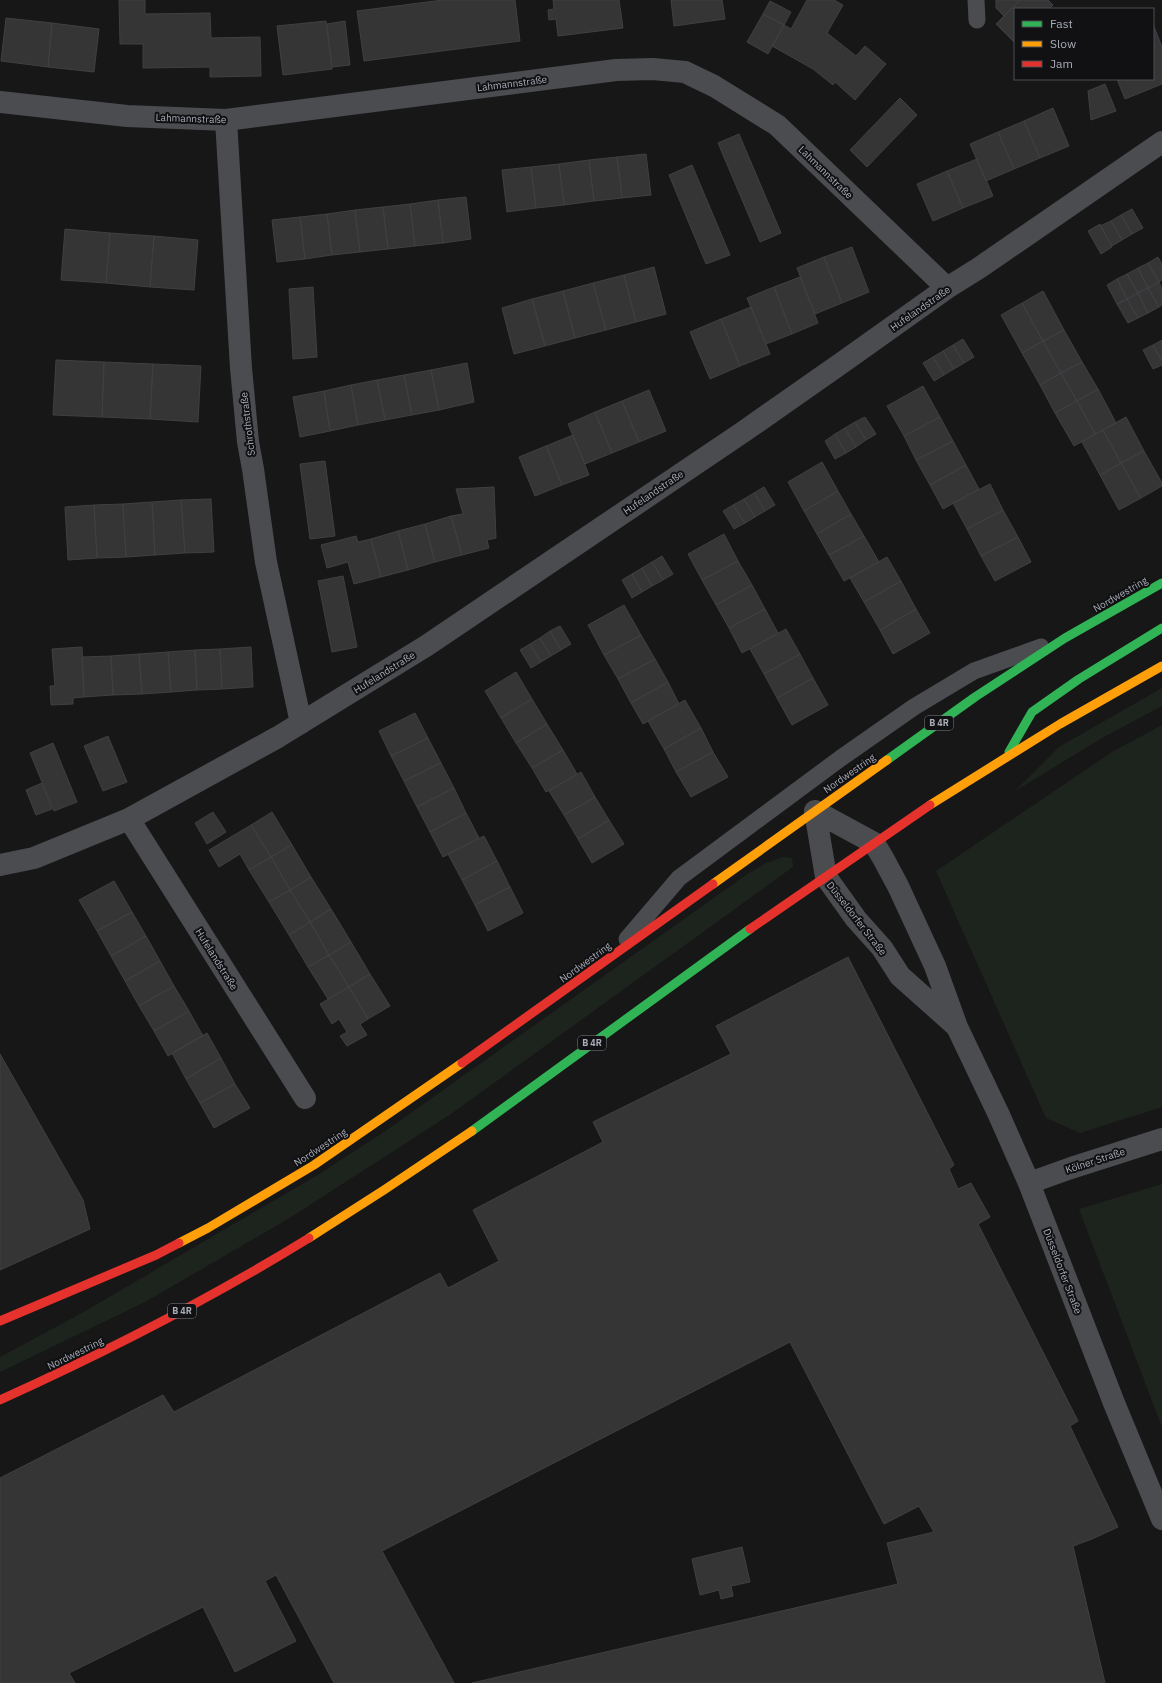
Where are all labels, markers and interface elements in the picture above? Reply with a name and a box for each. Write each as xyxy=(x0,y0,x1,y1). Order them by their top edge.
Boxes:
legend xyxy=(1014,8,1154,80)
text: Fast xyxy=(1050,16,1073,31)
text: Slow xyxy=(1050,36,1076,51)
text: Jam xyxy=(1050,56,1073,71)
street label: Lahmannstraße xyxy=(476,73,548,94)
street label: Lahmannstraße xyxy=(155,111,227,126)
street label: Lahmannstraße xyxy=(796,143,856,202)
street label: Hufelandstraße xyxy=(888,283,953,334)
street label: Schrothstraße xyxy=(237,391,258,457)
street label: Hufelandstraße xyxy=(621,467,686,517)
street label: Nordwestring xyxy=(1091,573,1150,615)
street label: Hufelandstraße xyxy=(351,648,418,697)
road number: B 4R xyxy=(925,716,953,730)
street label: Nordwestring xyxy=(821,750,878,796)
street label: Düsseldorfer Straße xyxy=(824,879,890,958)
street label: Hufelandstraße xyxy=(192,926,241,993)
street label: Nordwestring xyxy=(557,939,614,985)
road number: B 4R xyxy=(578,1036,606,1050)
street label: Nordwestring xyxy=(291,1125,350,1169)
street label: Kölner Straße xyxy=(1064,1145,1127,1176)
street label: Düsseldorfer Straße xyxy=(1040,1227,1085,1316)
road number: B 4R xyxy=(168,1304,196,1318)
street label: Nordwestring xyxy=(45,1334,106,1373)

